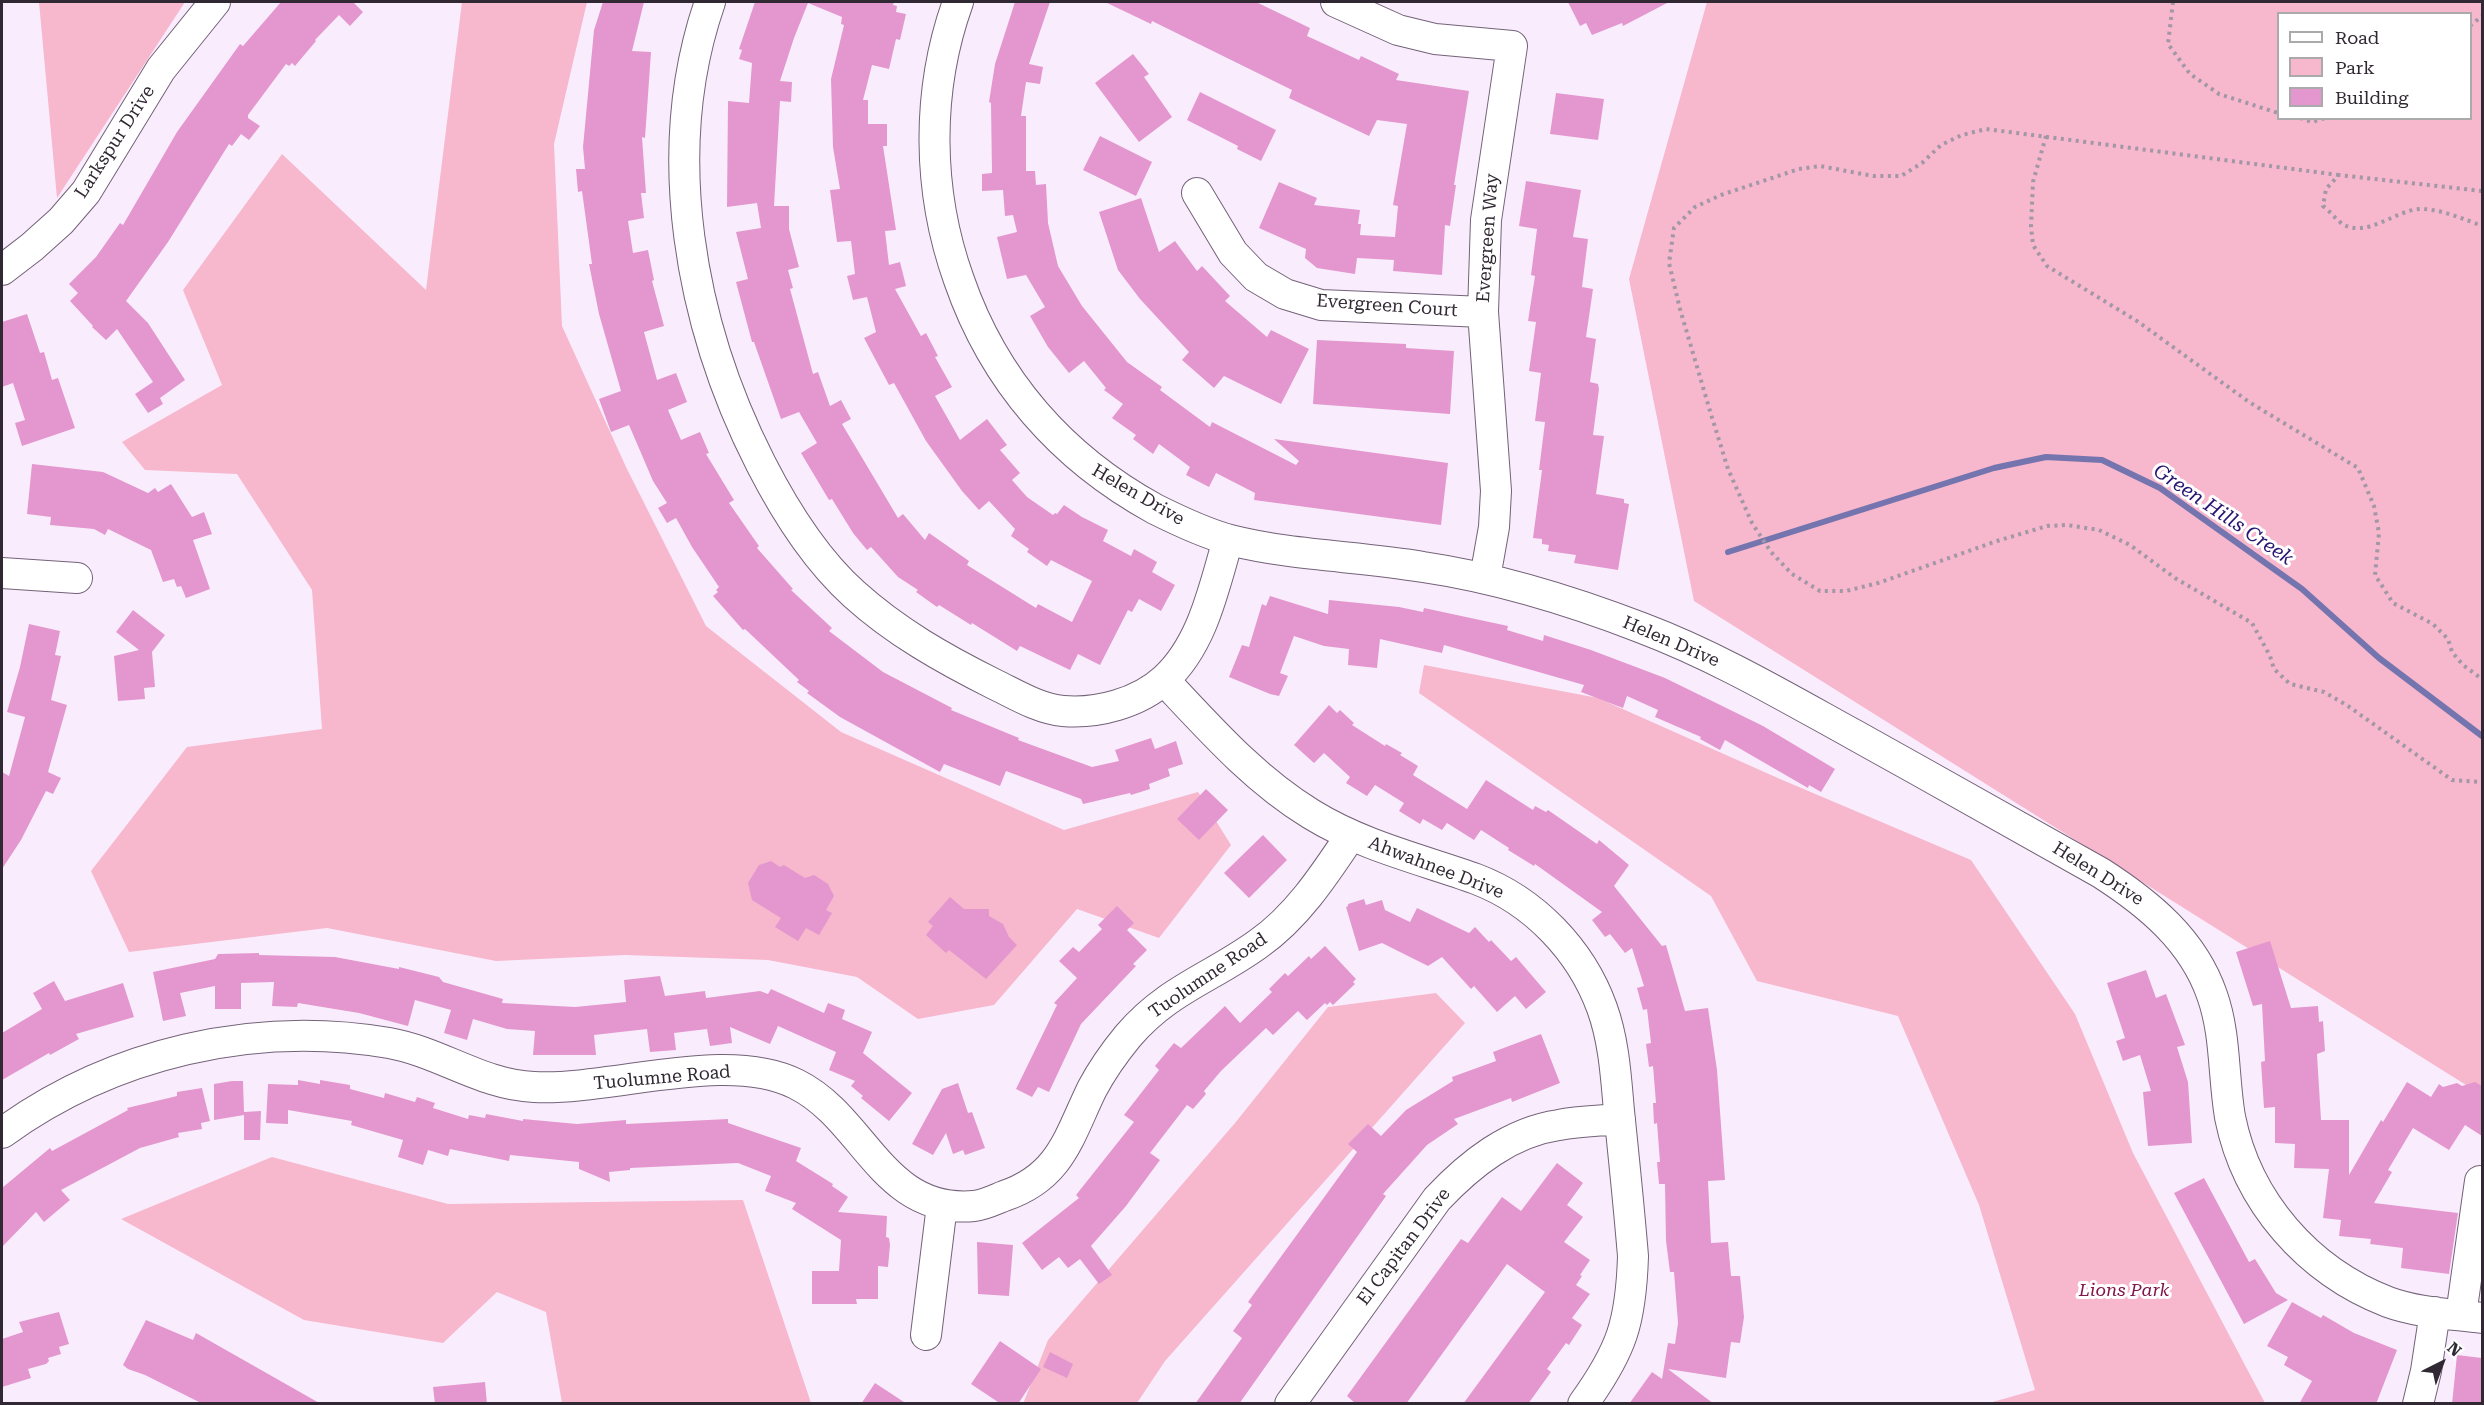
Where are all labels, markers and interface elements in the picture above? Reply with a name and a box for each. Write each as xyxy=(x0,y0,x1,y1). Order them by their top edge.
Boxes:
legend xyxy=(2277,12,2472,120)
text: Road xyxy=(2335,27,2379,48)
text: Park xyxy=(2335,57,2375,78)
street label: Larkspur Drive xyxy=(71,82,159,202)
text: Building xyxy=(2335,87,2409,108)
street label: Evergreen Way xyxy=(1473,173,1503,303)
street label: Evergreen Court xyxy=(1316,290,1458,322)
water label: Green Hills Creek xyxy=(2148,459,2298,571)
street label: Helen Drive xyxy=(1088,460,1188,530)
street label: Helen Drive xyxy=(1619,612,1723,672)
street label: Ahwahnee Drive xyxy=(1365,832,1507,904)
street label: Helen Drive xyxy=(2049,838,2147,910)
street label: Tuolumne Road xyxy=(1145,929,1271,1023)
street label: Tuolumne Road xyxy=(593,1061,731,1095)
street label: El Capitan Drive xyxy=(1353,1184,1455,1310)
park label: Lions Park xyxy=(2079,1280,2169,1302)
north arrow xyxy=(2412,1333,2472,1393)
text: N xyxy=(2443,1338,2465,1360)

